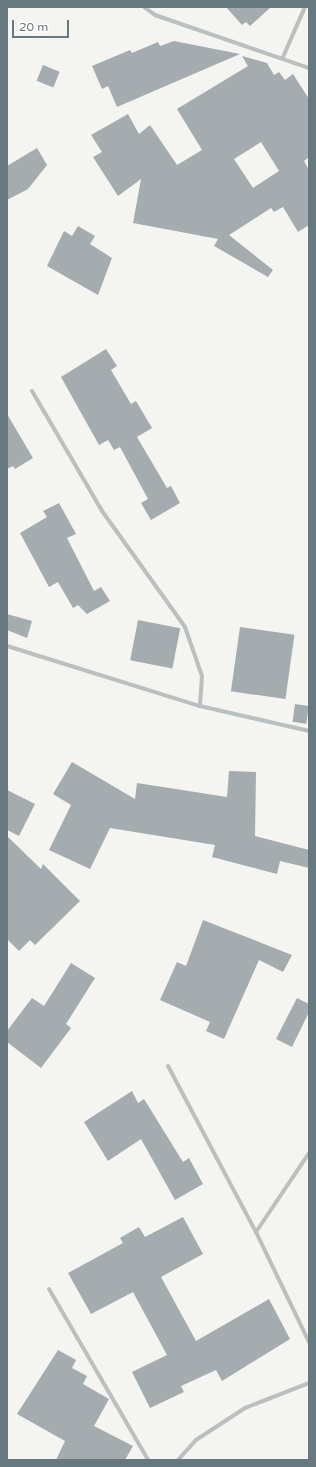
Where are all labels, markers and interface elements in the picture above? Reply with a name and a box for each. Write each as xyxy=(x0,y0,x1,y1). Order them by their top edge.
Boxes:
scale bar xyxy=(14,12,71,38)
text: 20 m xyxy=(19,20,48,34)

